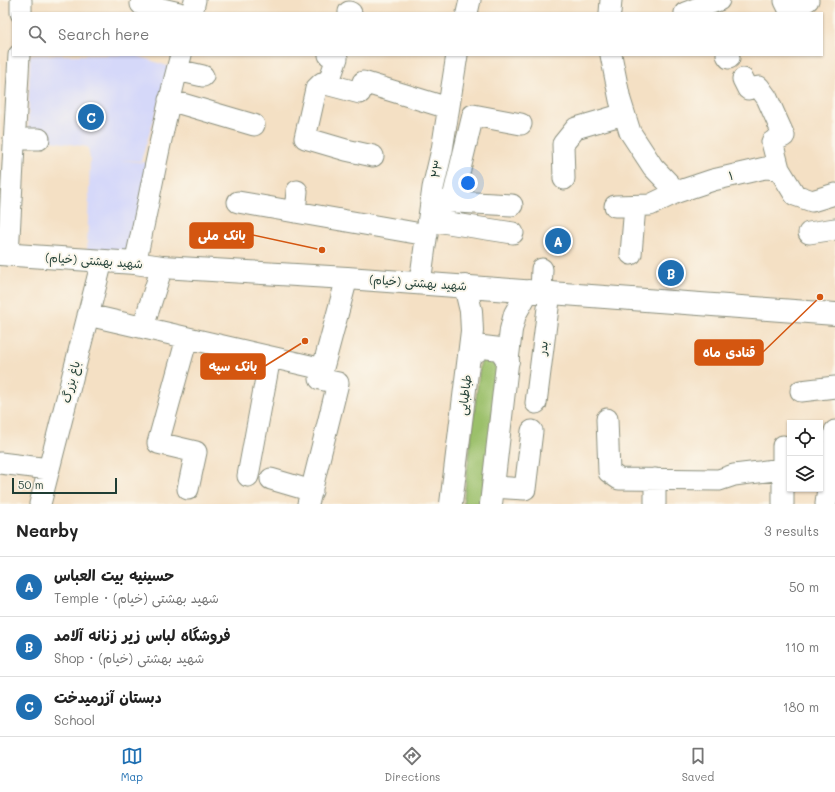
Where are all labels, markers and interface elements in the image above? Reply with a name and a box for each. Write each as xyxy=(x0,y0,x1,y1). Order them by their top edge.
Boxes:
search box xyxy=(12,12,823,56)
icon: search xyxy=(26,23,48,45)
text: Search here xyxy=(58,24,149,44)
pin: C xyxy=(78,102,104,132)
street label: ۲۳ xyxy=(426,158,446,179)
street label: ۱ xyxy=(727,167,735,183)
your location xyxy=(458,173,478,193)
callout: بانک ملی xyxy=(190,223,253,248)
text: بانک ملی xyxy=(198,226,246,244)
pin: A xyxy=(545,226,571,256)
street label: شهید بهشتی (خیام) xyxy=(45,249,143,273)
pin: B xyxy=(658,258,684,288)
street label: شهید بهشتی (خیام) xyxy=(369,271,467,295)
street label: بدر xyxy=(533,340,552,357)
callout: قنادی ماه xyxy=(695,340,763,365)
text: قنادی ماه xyxy=(703,343,755,360)
callout: بانک سپه xyxy=(201,354,265,379)
text: بانک سپه xyxy=(209,357,257,375)
street label: باغ بزرگ xyxy=(57,359,85,405)
street label: طباطبایی xyxy=(454,374,475,416)
map controls xyxy=(787,420,823,492)
button: locate xyxy=(787,420,823,456)
button: layers xyxy=(787,456,823,492)
scale bar xyxy=(12,476,117,495)
text: 50 m xyxy=(18,477,44,492)
text: Nearby xyxy=(16,519,78,541)
text: 3 results xyxy=(764,522,819,539)
text: حسینیه بیت العباس xyxy=(54,565,174,585)
text: A xyxy=(24,578,34,595)
text: 50 m xyxy=(789,578,819,595)
text: Temple · شهید بهشتی (خیام) xyxy=(54,589,219,606)
text: فروشگاه لباس زیر زنانه آلامد xyxy=(54,625,231,645)
text: B xyxy=(25,638,33,655)
text: 110 m xyxy=(785,638,819,655)
text: Shop · شهید بهشتی (خیام) xyxy=(54,649,204,666)
text: دبستان آزرمیدخت xyxy=(54,687,162,707)
text: C xyxy=(24,698,34,715)
text: 180 m xyxy=(783,698,819,715)
text: School xyxy=(54,711,95,728)
tab: Map xyxy=(121,745,143,784)
tab: Directions xyxy=(384,745,440,784)
tab: Saved xyxy=(682,745,714,784)

